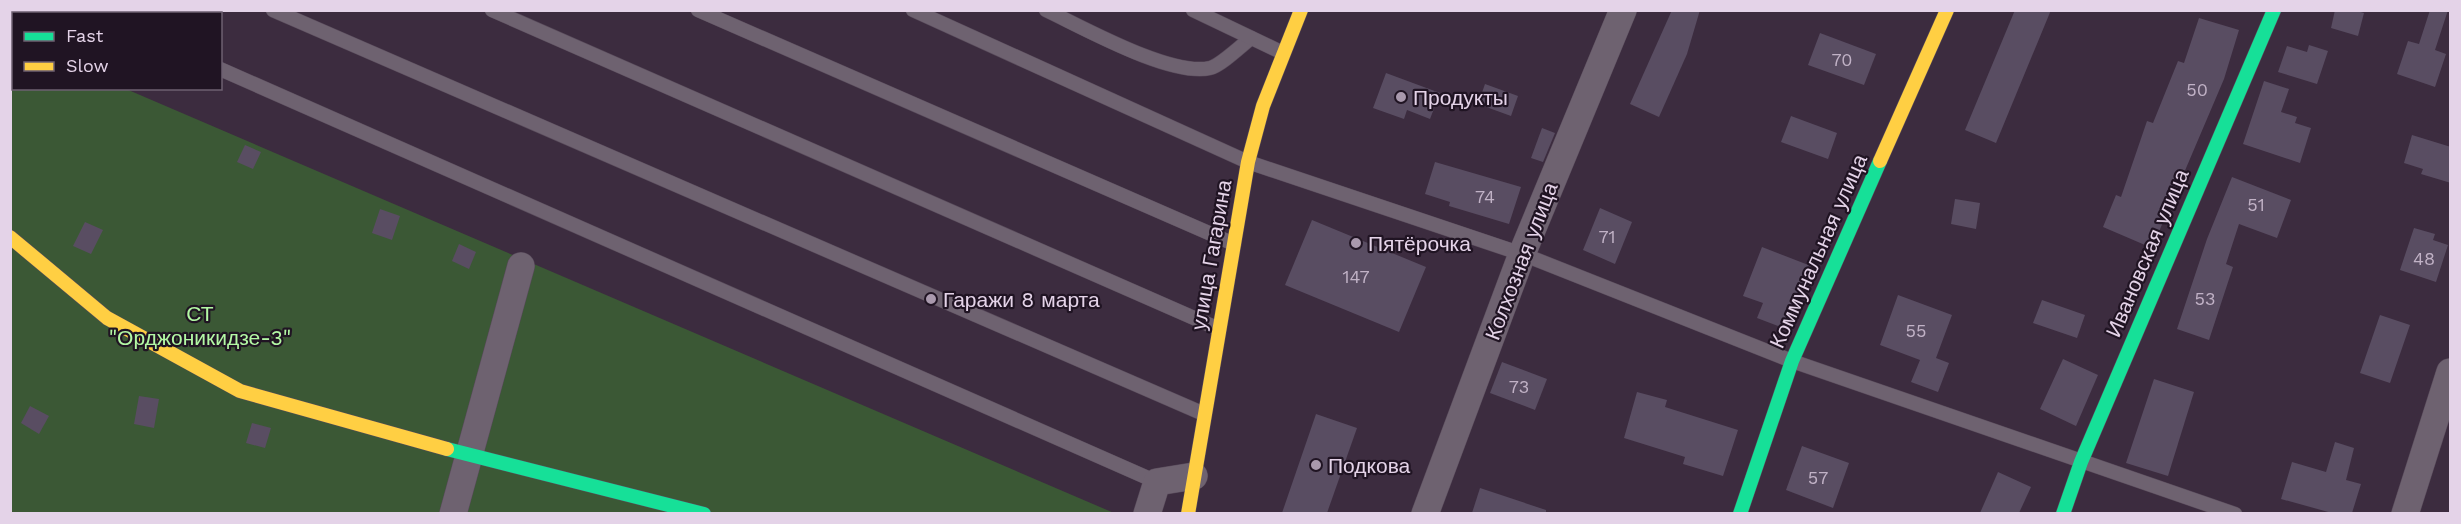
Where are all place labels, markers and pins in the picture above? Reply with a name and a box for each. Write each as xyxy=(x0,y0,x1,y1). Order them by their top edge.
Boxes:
place label: Продукты xyxy=(1413,85,1508,110)
marker: Продукты xyxy=(1394,90,1408,104)
place label: Пятёрочка xyxy=(1368,231,1471,256)
marker: Пятёрочка xyxy=(1349,236,1363,250)
place label: Гаражи 8 марта xyxy=(943,287,1100,312)
marker: Гаражи 8 марта xyxy=(924,292,938,306)
place label: Подкова xyxy=(1328,453,1411,478)
marker: Подкова xyxy=(1309,458,1323,472)

